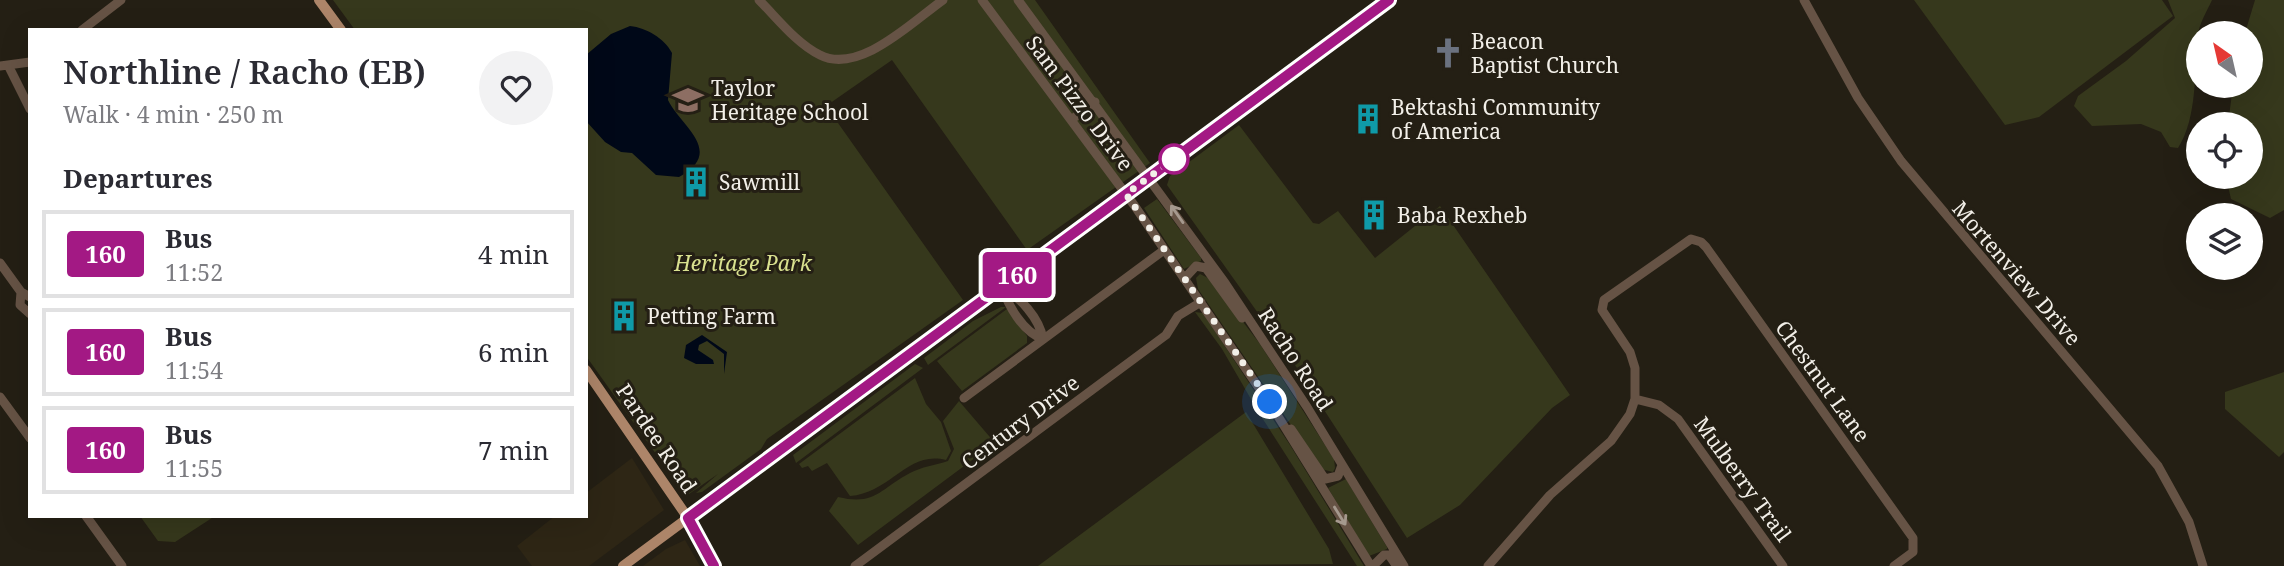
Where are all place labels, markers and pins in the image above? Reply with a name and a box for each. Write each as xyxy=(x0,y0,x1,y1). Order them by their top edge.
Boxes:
place label: Beacon Baptist Church xyxy=(1471,27,1619,79)
church icon: Beacon Baptist Church xyxy=(1431,36,1465,70)
place label: Taylor Heritage School xyxy=(711,74,869,126)
school or university icon: Taylor Heritage School xyxy=(671,83,705,117)
place label: Bektashi Community of America xyxy=(1391,93,1600,145)
building icon: Bektashi Community of America xyxy=(1351,102,1385,136)
unlabelled marker xyxy=(1159,144,1189,174)
building icon: Sawmill xyxy=(679,165,713,199)
place label: Sawmill xyxy=(719,168,800,196)
building icon: Baba Rexheb xyxy=(1357,198,1391,232)
place label: Baba Rexheb xyxy=(1397,201,1527,229)
building icon: Petting Farm xyxy=(607,299,641,333)
place label: Petting Farm xyxy=(647,302,776,330)

